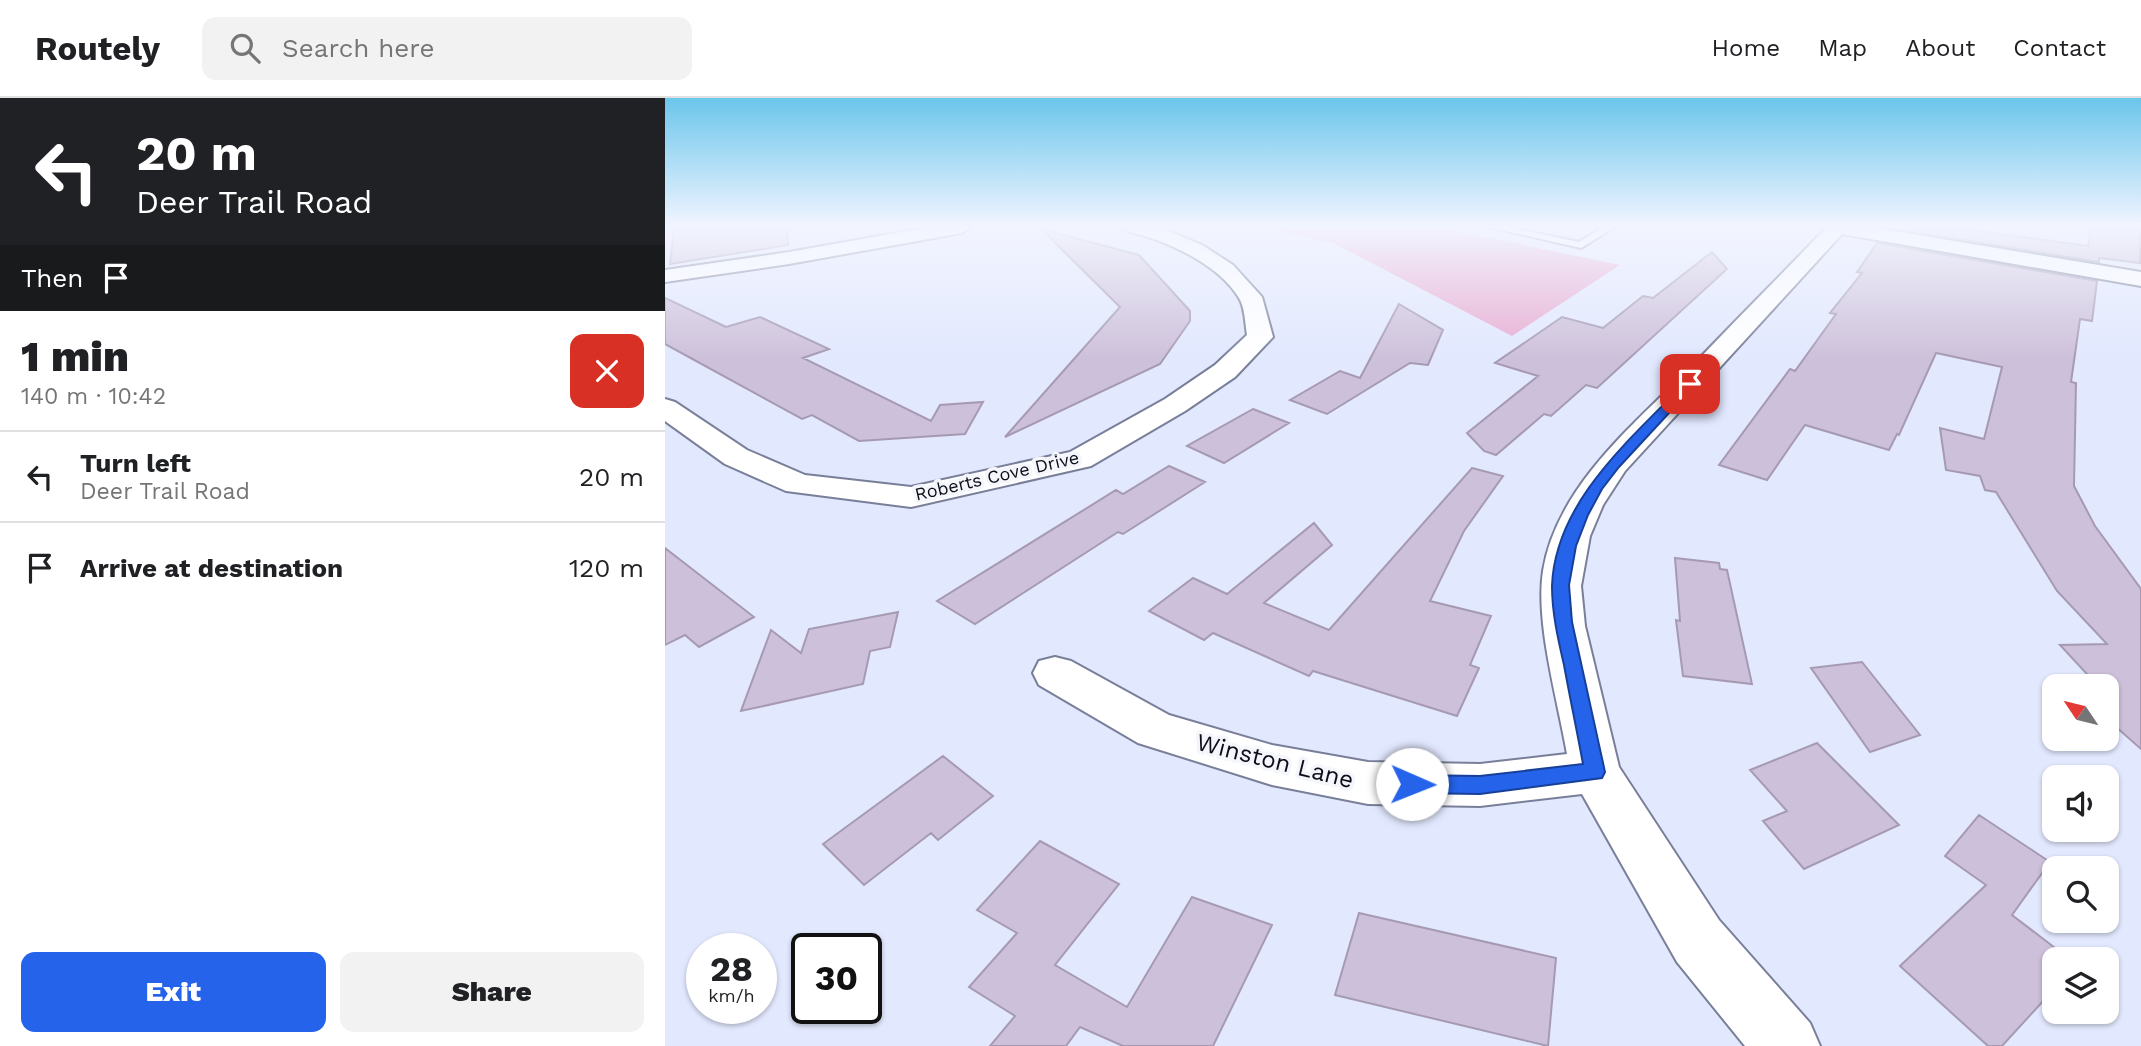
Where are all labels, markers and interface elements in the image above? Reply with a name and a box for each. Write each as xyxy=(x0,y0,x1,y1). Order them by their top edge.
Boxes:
search box xyxy=(202,17,692,80)
text: Routely xyxy=(35,29,160,68)
icon: search xyxy=(226,29,264,67)
text: Search here xyxy=(282,33,434,63)
text: Home xyxy=(1712,34,1780,62)
text: Map xyxy=(1818,34,1867,62)
text: About xyxy=(1905,34,1975,62)
text: Contact xyxy=(2013,34,2106,62)
text: 20 m xyxy=(136,124,257,182)
icon: left xyxy=(21,126,112,217)
text: Deer Trail Road xyxy=(136,183,372,221)
icon: arrive xyxy=(97,259,135,297)
text: Then xyxy=(21,263,83,293)
text: 1 min xyxy=(21,332,129,381)
button: close xyxy=(570,334,644,408)
pin xyxy=(1660,354,1720,414)
icon: arrive xyxy=(1671,365,1709,403)
text: 140 m · 10:42 xyxy=(21,383,166,410)
street label: Roberts Cove Drive xyxy=(913,446,1081,505)
text: Turn left xyxy=(80,448,191,478)
icon: left xyxy=(21,458,59,496)
text: 20 m xyxy=(579,462,644,492)
text: Deer Trail Road xyxy=(80,478,250,505)
icon: arrive xyxy=(21,549,59,587)
text: Arrive at destination xyxy=(80,553,343,583)
text: 120 m xyxy=(569,553,644,583)
north arrow xyxy=(2042,674,2119,751)
map controls xyxy=(2042,674,2119,1024)
street label: Winston Lane xyxy=(1193,728,1357,794)
position arrow xyxy=(1375,747,1449,821)
button: sound xyxy=(2042,765,2119,842)
button: search xyxy=(2042,856,2119,933)
speed limit sign: 30 xyxy=(791,933,882,1024)
button: layers xyxy=(2042,947,2119,1024)
text: 28 xyxy=(710,948,753,990)
button: Exit xyxy=(21,952,326,1032)
button: Share xyxy=(340,952,644,1032)
text: km/h xyxy=(708,985,755,1006)

